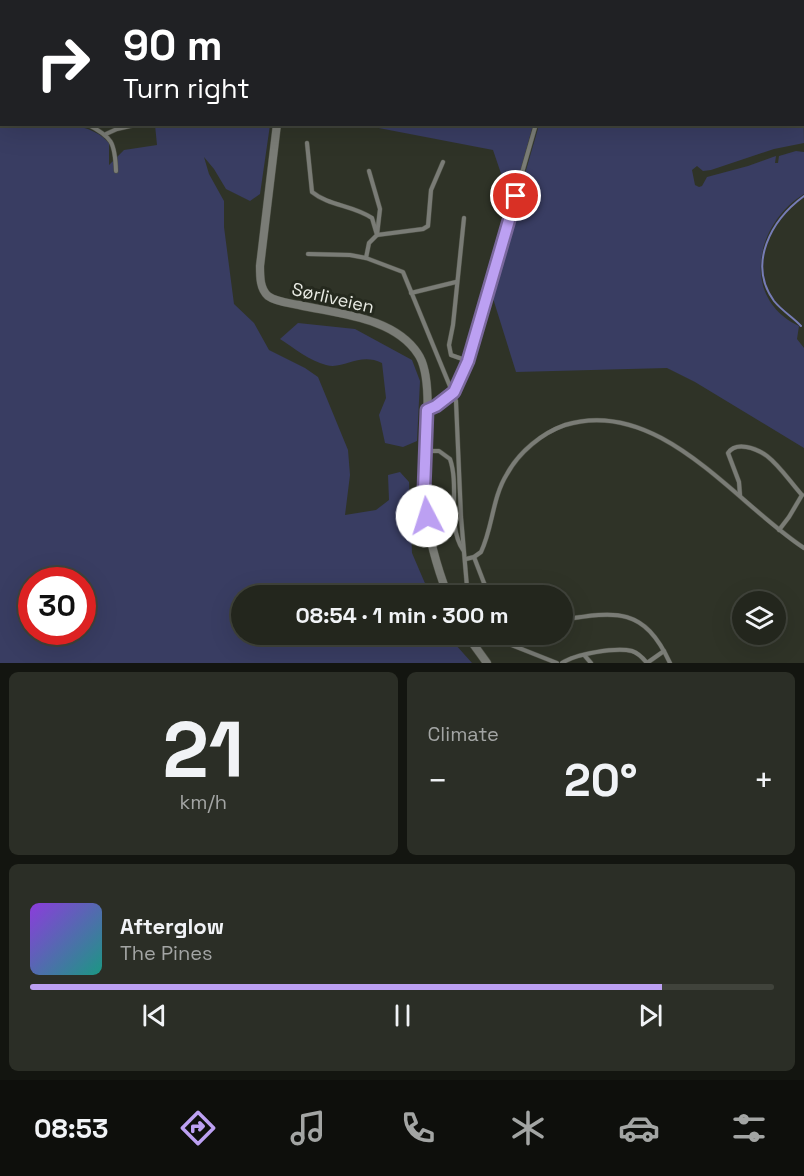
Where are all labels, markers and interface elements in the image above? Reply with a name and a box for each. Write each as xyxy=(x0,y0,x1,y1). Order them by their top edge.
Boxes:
text: 90 m xyxy=(123,19,223,72)
icon: right xyxy=(24,24,102,102)
text: Turn right xyxy=(123,71,250,106)
pin xyxy=(490,170,541,221)
icon: arrive xyxy=(499,179,532,212)
street label: Sørliveien xyxy=(290,277,377,318)
position arrow xyxy=(395,484,459,548)
speed limit sign: 30 xyxy=(18,567,96,645)
map controls xyxy=(732,591,786,645)
button: layers xyxy=(732,591,786,645)
text: 08:54 · 1 min · 300 m xyxy=(295,601,509,629)
text: 21 xyxy=(162,700,244,800)
text: Climate xyxy=(428,721,499,747)
text: 20° xyxy=(564,752,638,809)
text: − xyxy=(428,760,448,802)
text: + xyxy=(754,760,774,802)
text: km/h xyxy=(179,789,227,815)
text: Afterglow xyxy=(120,912,224,940)
text: The Pines xyxy=(120,940,213,966)
icon: previous xyxy=(138,999,171,1032)
icon: pause xyxy=(386,999,419,1032)
icon: next xyxy=(634,999,667,1032)
icon: directions xyxy=(177,1107,219,1149)
icon: music xyxy=(287,1107,329,1149)
icon: phone xyxy=(397,1107,439,1149)
icon: climate xyxy=(507,1107,549,1149)
icon: car xyxy=(618,1107,660,1149)
icon: filters xyxy=(728,1107,770,1149)
text: 08:53 xyxy=(34,1111,108,1146)

